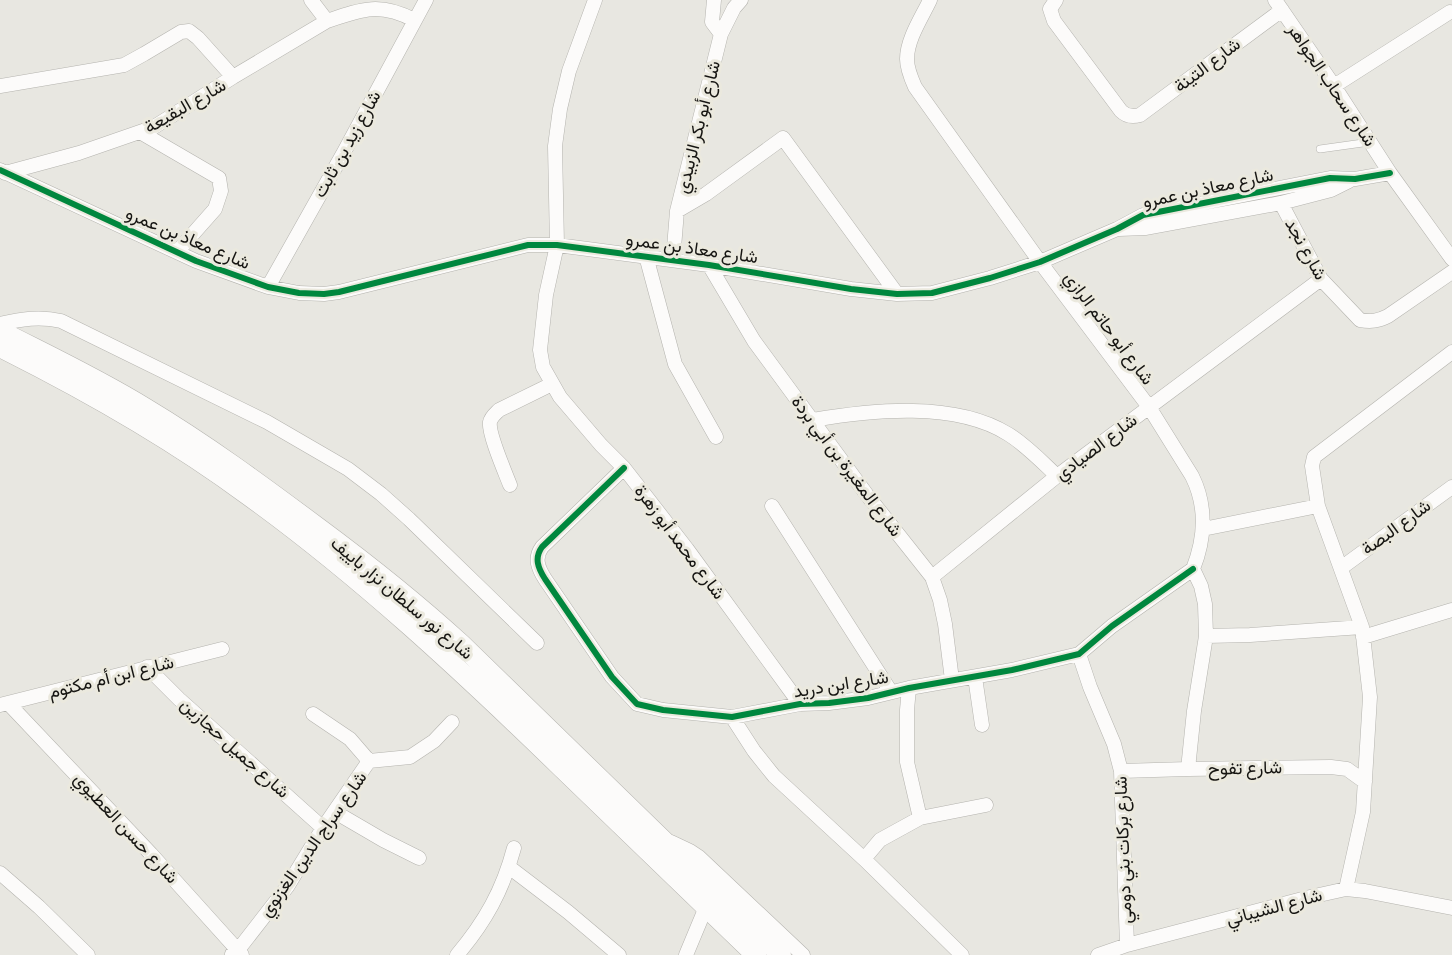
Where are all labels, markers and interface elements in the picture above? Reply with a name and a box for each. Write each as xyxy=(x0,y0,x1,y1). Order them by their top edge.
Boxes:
street label: شارع سحاب الجواهر xyxy=(1281,17,1383,151)
street label: شارع التينة xyxy=(1168,31,1245,98)
street label: شارع أبو بكر الزبيدي xyxy=(669,58,729,197)
street label: شارع البقيعة xyxy=(139,72,230,139)
street label: شارع زيد بن ثابت xyxy=(307,86,386,202)
street label: شارع معاذ بن عمرو xyxy=(1140,161,1276,214)
street label: شارع معاذ بن عمرو xyxy=(122,200,254,275)
street label: شارع نجد xyxy=(1279,213,1334,284)
street label: شارع معاذ بن عمرو xyxy=(625,226,760,269)
street label: شارع أبو حاتم الرازي xyxy=(1056,266,1160,391)
street label: شارع المغيرة بن أبي بردة xyxy=(784,390,909,543)
street label: شارع الصيادي xyxy=(1049,407,1144,488)
street label: شارع محمد أبو زهرة xyxy=(629,479,732,604)
street label: شارع البصة xyxy=(1356,493,1436,560)
street label: شارع نور سلطان نزار باييف xyxy=(326,530,479,665)
street label: شارع ابن أم مكتوم xyxy=(46,649,176,704)
street label: شارع ابن دريد xyxy=(792,664,890,703)
street label: شارع جميل حجازين xyxy=(175,692,295,804)
street label: شارع تفوح xyxy=(1208,754,1282,781)
street label: شارع سراج الدين الغزنوي xyxy=(253,766,375,923)
street label: شارع حسن العطيوي xyxy=(66,767,184,891)
street label: شارع بركات بني دومي xyxy=(1107,776,1141,924)
street label: شارع الشيباني xyxy=(1223,882,1326,934)

